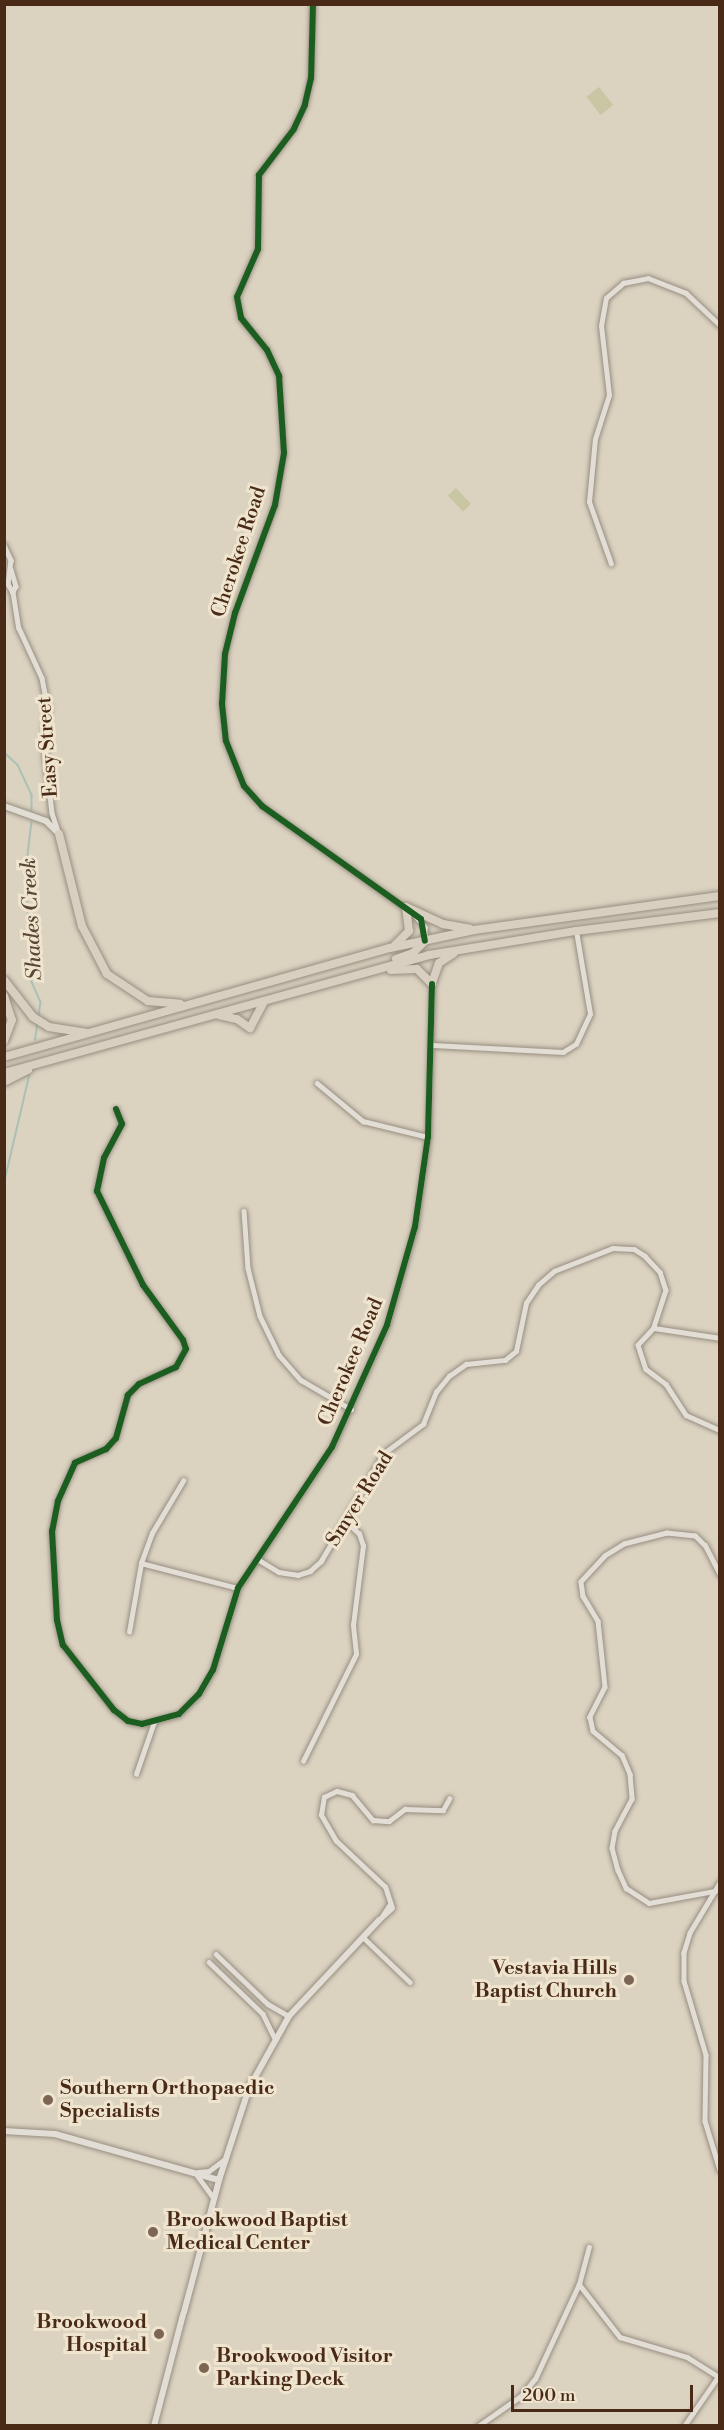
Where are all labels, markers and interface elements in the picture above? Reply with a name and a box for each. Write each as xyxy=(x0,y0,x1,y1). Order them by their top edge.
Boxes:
street label: Cherokee Road xyxy=(207,483,271,621)
street label: Easy Street xyxy=(32,696,64,798)
water label: Shades Creek xyxy=(16,857,48,981)
street label: Cherokee Road xyxy=(313,1295,389,1429)
street label: Smyer Road xyxy=(321,1447,399,1551)
place label: Vestavia Hills Baptist Church xyxy=(475,1956,617,2003)
marker: Vestavia Hills Baptist Church xyxy=(622,1973,636,1987)
place label: Southern Orthopaedic Specialists xyxy=(60,2076,274,2123)
marker: Southern Orthopaedic Specialists xyxy=(41,2093,55,2107)
place label: Brookwood Baptist Medical Center xyxy=(166,2208,348,2255)
marker: Brookwood Baptist Medical Center xyxy=(144,2223,162,2241)
place label: Brookwood Hospital xyxy=(36,2310,147,2357)
marker: Brookwood Hospital xyxy=(152,2327,166,2341)
place label: Brookwood Visitor Parking Deck xyxy=(216,2344,393,2391)
marker: Brookwood Visitor Parking Deck xyxy=(197,2361,211,2375)
scale bar xyxy=(514,2373,696,2411)
text: 200 m xyxy=(522,2384,576,2407)

